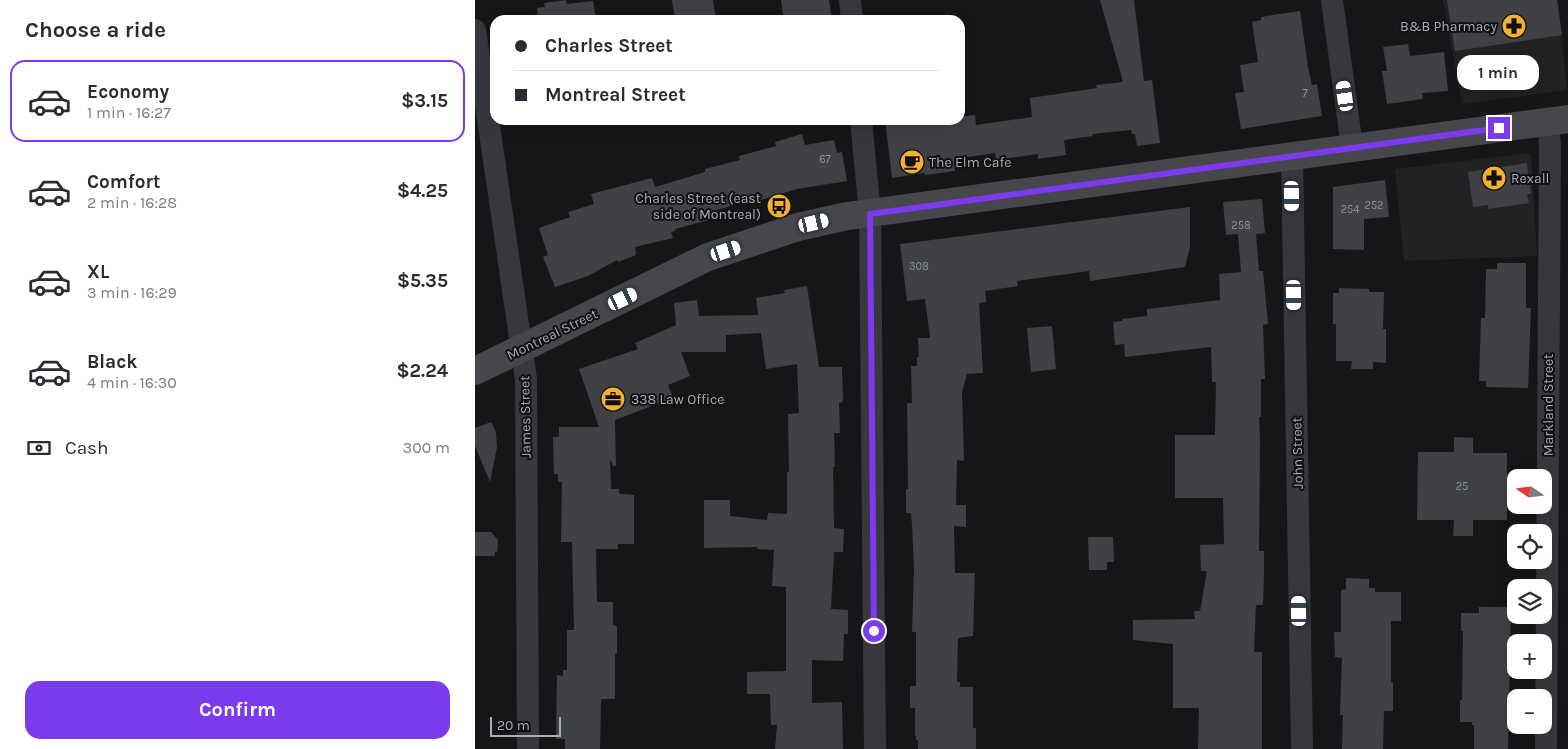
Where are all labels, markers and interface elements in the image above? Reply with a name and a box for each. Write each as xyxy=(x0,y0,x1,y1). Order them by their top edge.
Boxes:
pharmacy icon: B&B Pharmacy xyxy=(1501,13,1527,39)
text: Choose a ride xyxy=(25,17,166,43)
place label: B&B Pharmacy xyxy=(1400,18,1497,35)
text: Charles Street xyxy=(545,35,673,57)
callout: 1 min xyxy=(1458,56,1540,90)
text: 1 min xyxy=(1478,63,1518,82)
icon: car xyxy=(27,79,72,124)
car xyxy=(1335,80,1354,112)
text: Economy xyxy=(87,81,169,103)
text: Montreal Street xyxy=(545,84,686,106)
house number: 7 xyxy=(1302,87,1308,100)
text: $3.15 xyxy=(401,90,448,112)
text: 1 min · 16:27 xyxy=(87,103,171,122)
route end xyxy=(1488,117,1510,139)
cafe icon: The Elm Cafe xyxy=(899,149,925,175)
house number: 67 xyxy=(819,153,831,166)
place label: The Elm Cafe xyxy=(929,154,1011,171)
pharmacy icon: Rexall xyxy=(1481,165,1507,191)
icon: car xyxy=(27,169,72,214)
place label: Rexall xyxy=(1511,170,1549,187)
text: Comfort xyxy=(87,171,161,193)
text: $4.25 xyxy=(397,180,448,202)
car xyxy=(1284,181,1299,211)
place label: Charles Street (east side of Montreal) xyxy=(635,190,761,223)
text: 2 min · 16:28 xyxy=(87,193,177,212)
bus stop icon: Charles Street (east side of Montreal) xyxy=(766,193,792,219)
house number: 252 xyxy=(1365,199,1383,212)
house number: 254 xyxy=(1341,203,1359,216)
car xyxy=(797,212,830,234)
house number: 258 xyxy=(1231,219,1251,232)
car xyxy=(709,239,742,263)
icon: car xyxy=(27,259,72,304)
house number: 308 xyxy=(909,260,929,273)
text: XL xyxy=(87,261,109,283)
text: $5.35 xyxy=(397,270,448,292)
car xyxy=(1286,280,1301,310)
text: 3 min · 16:29 xyxy=(87,283,177,302)
car xyxy=(606,286,639,312)
street label: Montreal Street xyxy=(504,305,600,364)
icon: car xyxy=(27,349,72,394)
text: Black xyxy=(87,351,138,373)
street label: Markland Street xyxy=(1540,354,1557,456)
text: $2.24 xyxy=(397,360,448,382)
text: 4 min · 16:30 xyxy=(87,373,177,392)
street label: James Street xyxy=(516,375,535,459)
office icon: 338 Law Office xyxy=(600,386,626,412)
place label: 338 Law Office xyxy=(631,391,724,408)
street label: John Street xyxy=(1288,417,1307,489)
icon: cash xyxy=(25,434,53,462)
text: Cash xyxy=(65,437,109,459)
text: 300 m xyxy=(403,438,450,457)
north arrow xyxy=(1507,469,1553,514)
map controls xyxy=(1507,469,1552,734)
house number: 25 xyxy=(1456,480,1468,493)
button: locate xyxy=(1507,524,1552,569)
button: layers xyxy=(1507,579,1552,624)
car xyxy=(1291,596,1306,626)
route start xyxy=(863,620,885,642)
button: + xyxy=(1507,634,1552,679)
button: Confirm xyxy=(25,681,450,739)
button: − xyxy=(1507,689,1552,734)
scale bar xyxy=(490,714,561,737)
text: 20 m xyxy=(497,717,530,734)

